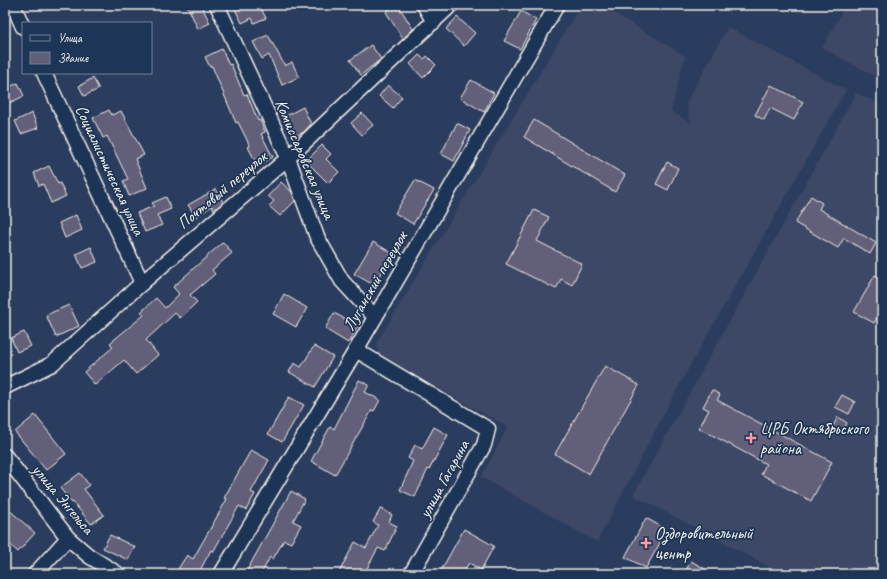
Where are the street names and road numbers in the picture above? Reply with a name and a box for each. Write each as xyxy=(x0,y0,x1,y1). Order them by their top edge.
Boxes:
street label: Комиссаровская улица xyxy=(270,96,340,224)
street label: Социалистическая улица xyxy=(71,102,150,240)
street label: Почтовый переулок xyxy=(173,145,273,234)
street label: Луганский переулок xyxy=(338,226,413,335)
street label: улица Гагарина xyxy=(413,435,475,523)
street label: улица Энгельса xyxy=(27,459,99,539)

